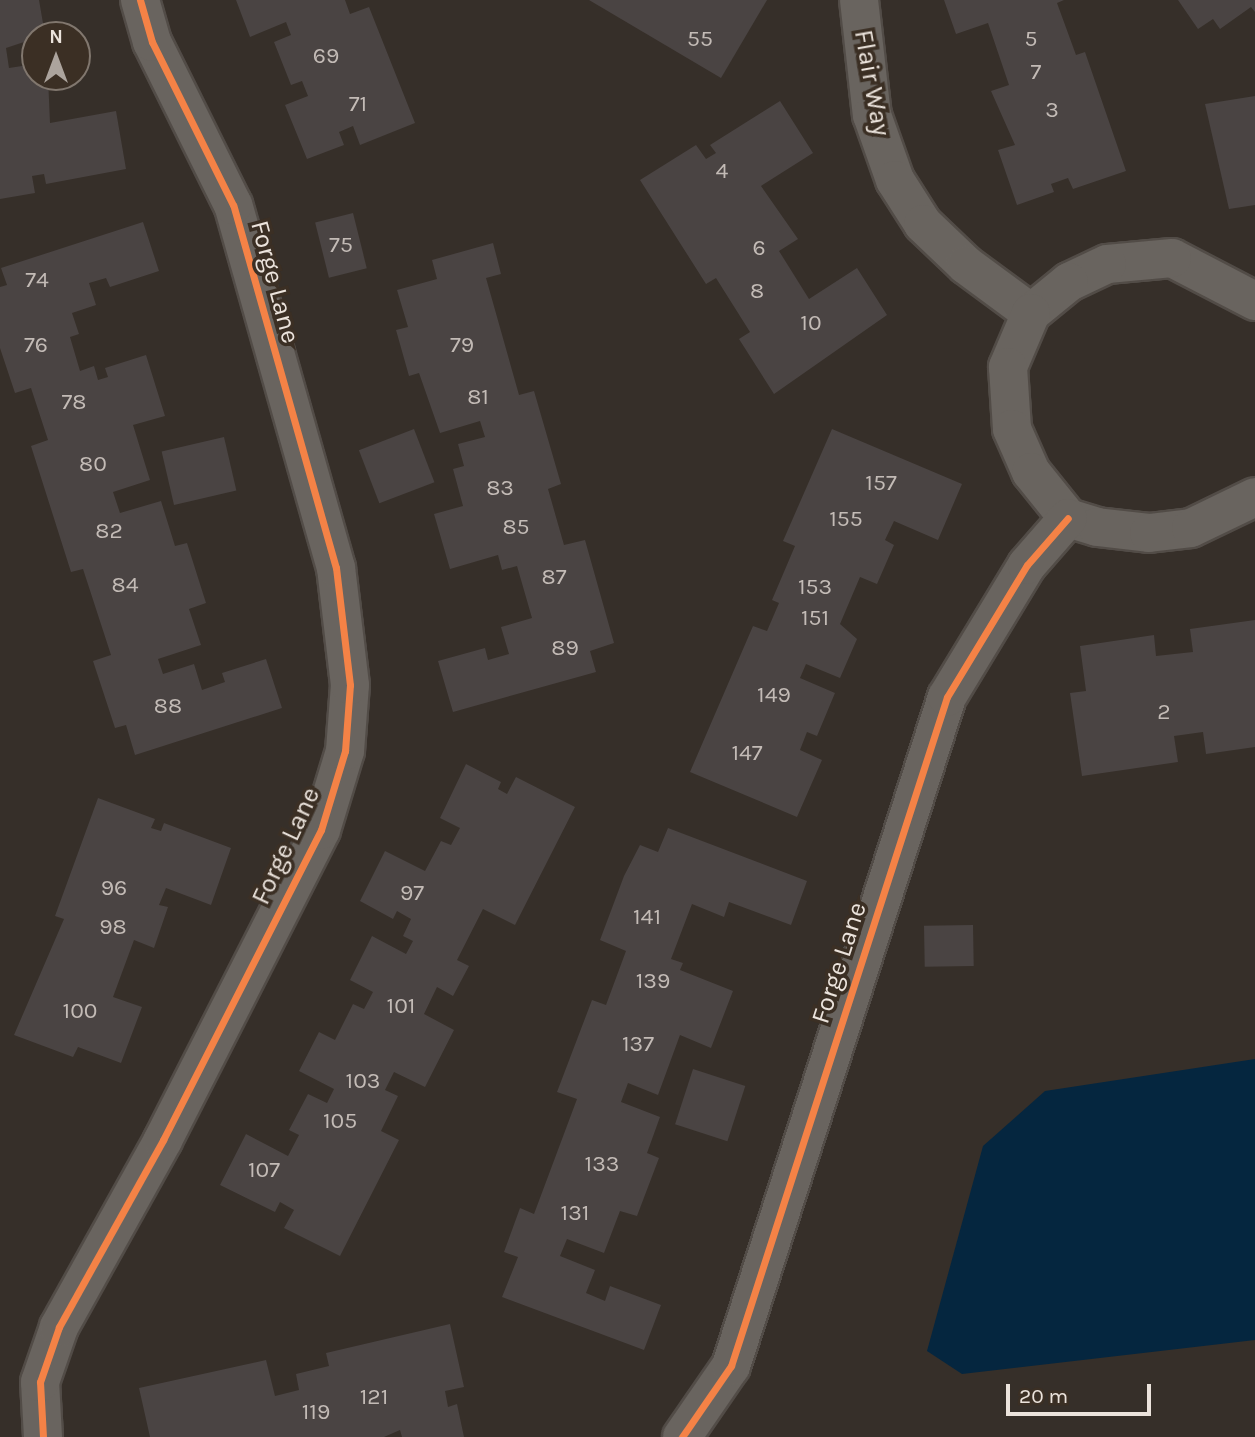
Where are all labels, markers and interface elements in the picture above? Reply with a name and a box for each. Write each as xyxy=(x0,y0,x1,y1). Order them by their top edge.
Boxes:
north arrow xyxy=(21,21,91,91)
house number: 55 xyxy=(687,25,713,53)
house number: 5 xyxy=(1025,25,1037,53)
text: N xyxy=(49,26,63,48)
street label: Flair Way xyxy=(847,27,897,139)
house number: 69 xyxy=(313,42,339,70)
house number: 7 xyxy=(1031,58,1041,86)
house number: 71 xyxy=(349,90,367,118)
house number: 3 xyxy=(1045,96,1059,124)
house number: 4 xyxy=(716,157,728,185)
street label: Forge Lane xyxy=(244,217,306,347)
house number: 75 xyxy=(329,231,353,259)
house number: 6 xyxy=(752,234,766,262)
house number: 74 xyxy=(25,266,49,294)
house number: 8 xyxy=(750,277,764,305)
house number: 10 xyxy=(800,309,822,337)
house number: 76 xyxy=(24,331,48,359)
house number: 79 xyxy=(450,331,474,359)
house number: 81 xyxy=(467,383,489,411)
house number: 78 xyxy=(62,388,86,416)
house number: 80 xyxy=(79,450,107,478)
house number: 157 xyxy=(865,469,897,497)
house number: 83 xyxy=(486,474,514,502)
house number: 155 xyxy=(829,505,863,533)
house number: 85 xyxy=(502,513,530,541)
house number: 82 xyxy=(95,517,123,545)
house number: 87 xyxy=(542,563,566,591)
house number: 84 xyxy=(112,571,138,599)
house number: 153 xyxy=(798,573,832,601)
house number: 151 xyxy=(801,604,829,632)
house number: 89 xyxy=(551,634,579,662)
house number: 149 xyxy=(757,681,791,709)
house number: 88 xyxy=(154,692,182,720)
house number: 2 xyxy=(1157,698,1171,726)
house number: 147 xyxy=(731,739,763,767)
street label: Forge Lane xyxy=(245,782,327,910)
house number: 96 xyxy=(101,874,127,902)
house number: 97 xyxy=(400,879,424,907)
street label: Forge Lane xyxy=(805,898,873,1028)
house number: 141 xyxy=(633,903,661,931)
house number: 98 xyxy=(99,913,127,941)
house number: 139 xyxy=(636,967,670,995)
house number: 101 xyxy=(387,992,415,1020)
house number: 100 xyxy=(63,997,97,1025)
house number: 137 xyxy=(622,1030,654,1058)
house number: 103 xyxy=(346,1067,380,1095)
house number: 105 xyxy=(323,1107,357,1135)
house number: 133 xyxy=(585,1150,619,1178)
house number: 107 xyxy=(248,1156,280,1184)
house number: 131 xyxy=(561,1199,589,1227)
scale bar xyxy=(1010,1370,1155,1414)
house number: 121 xyxy=(360,1383,388,1411)
text: 20 m xyxy=(1019,1384,1068,1408)
house number: 119 xyxy=(302,1398,330,1426)

